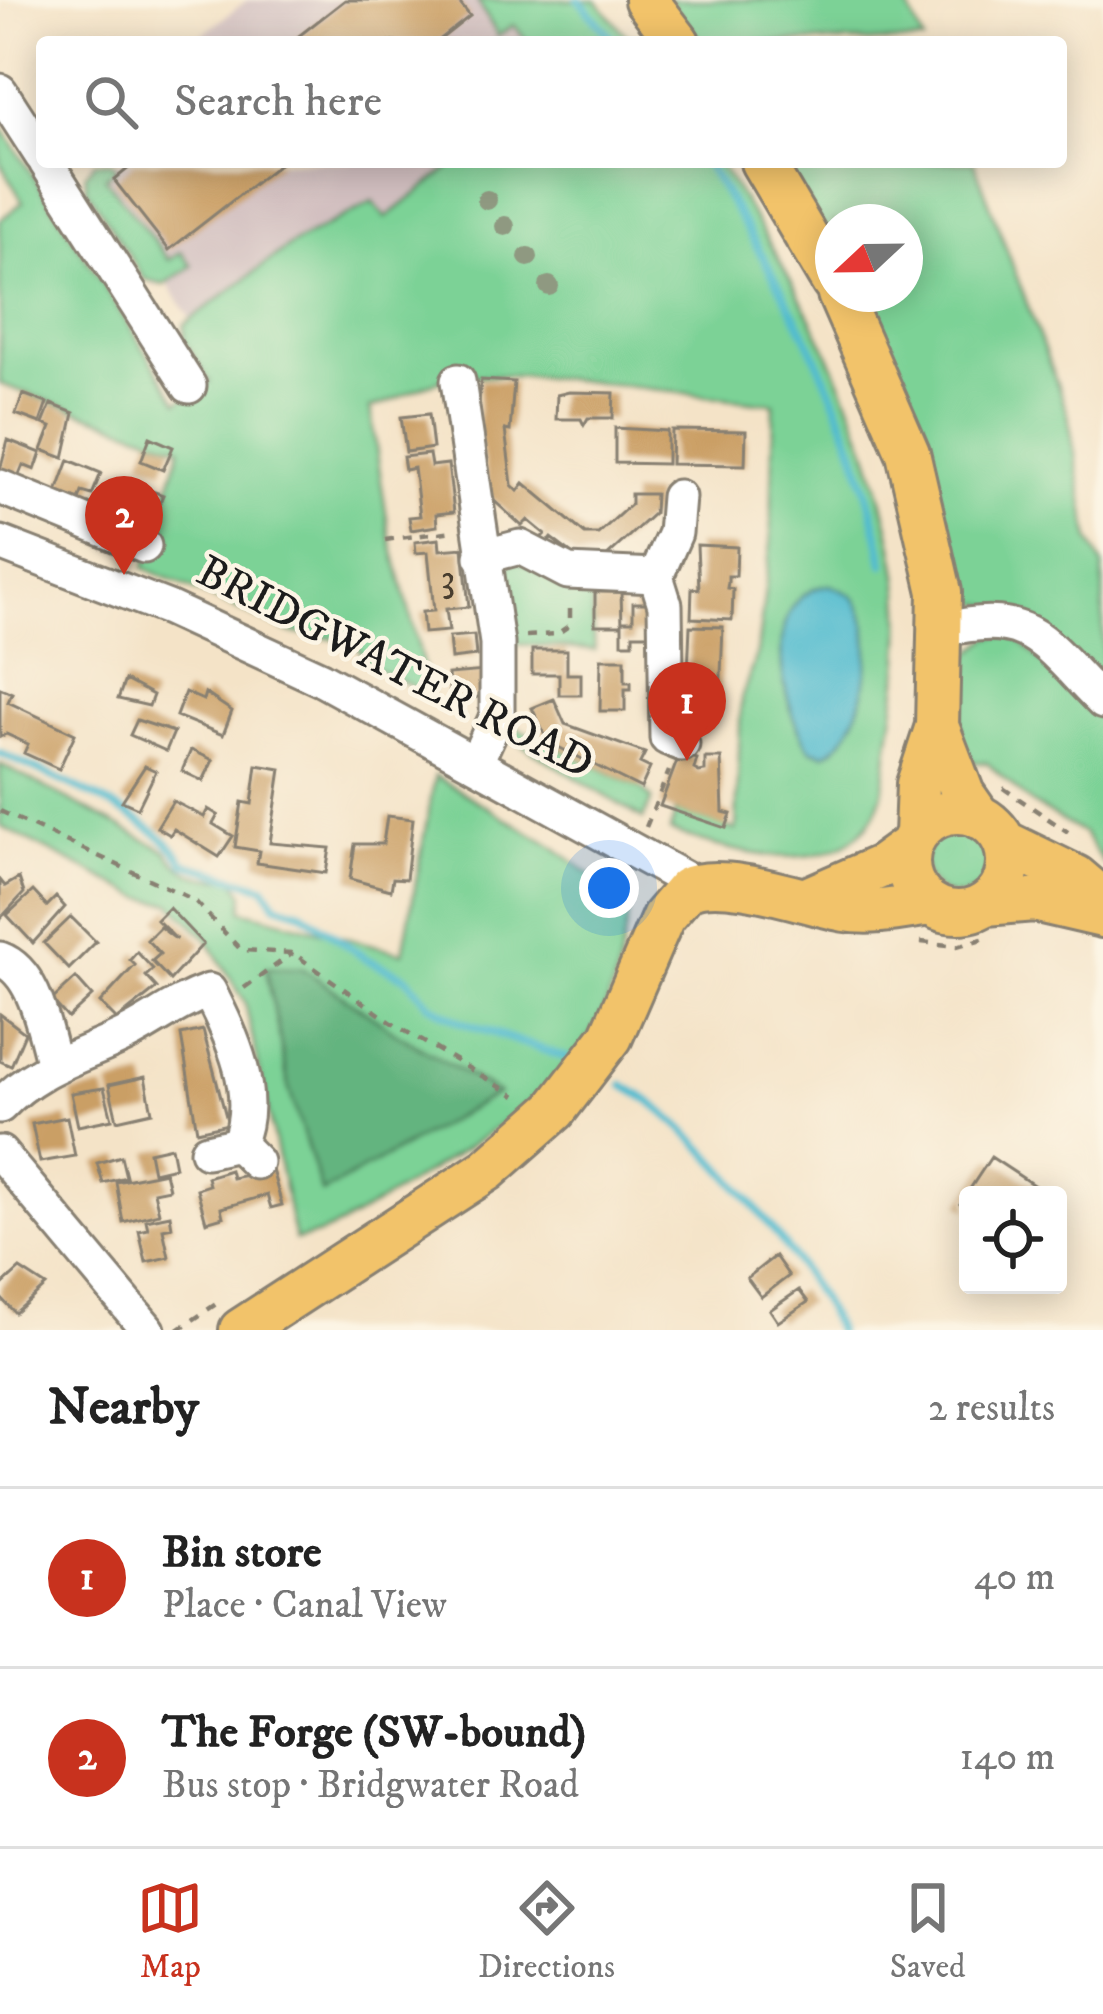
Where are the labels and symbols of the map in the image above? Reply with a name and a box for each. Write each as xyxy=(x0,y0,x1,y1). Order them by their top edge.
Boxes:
north arrow xyxy=(815,204,923,312)
pin: 2 xyxy=(85,476,163,575)
street label: BRIDGWATER ROAD xyxy=(187,544,603,792)
house number: 3 xyxy=(441,555,455,604)
pin: 1 xyxy=(648,662,726,761)
your location xyxy=(579,858,639,918)

